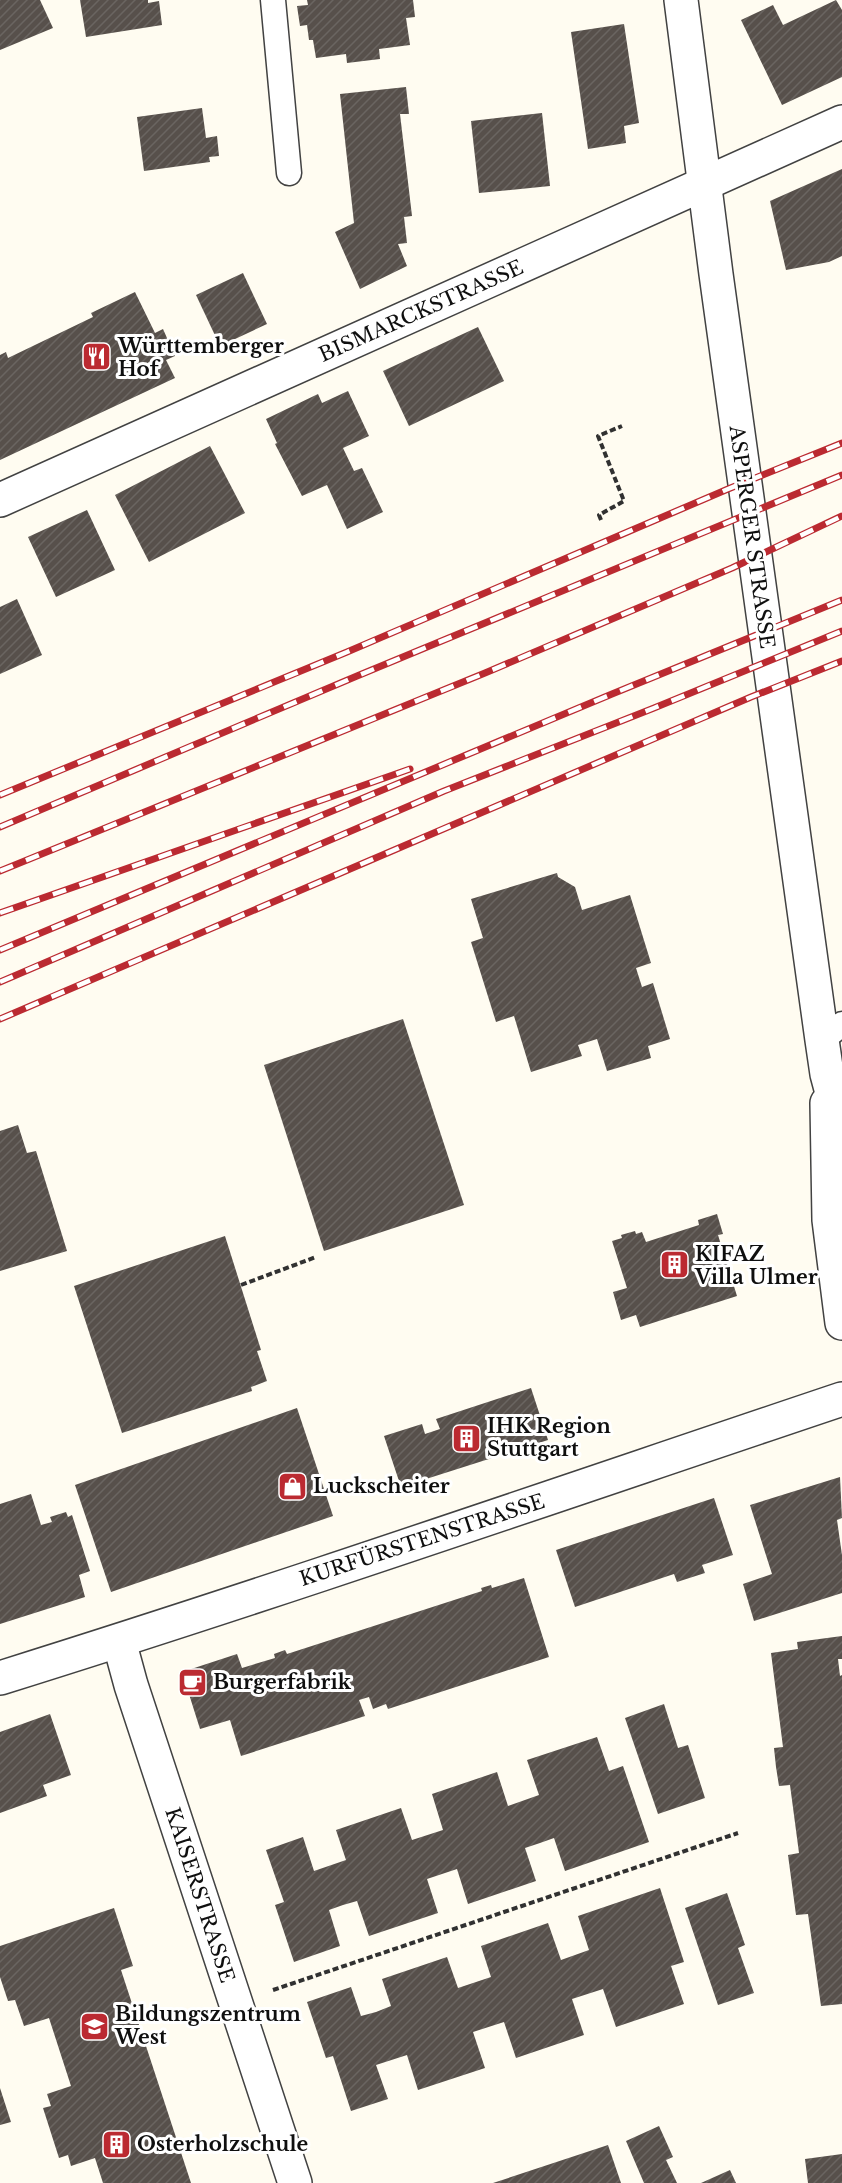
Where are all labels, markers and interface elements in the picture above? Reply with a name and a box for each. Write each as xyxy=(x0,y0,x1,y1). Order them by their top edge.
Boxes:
street label: BISMARCKSTRASSE xyxy=(315,255,527,367)
place label: Württemberger Hof xyxy=(117,334,284,381)
restaurant icon: Württemberger Hof xyxy=(81,341,113,373)
street label: ASPERGER STRASSE xyxy=(724,423,780,650)
place label: KIFAZ Villa Ulmer xyxy=(694,1242,818,1289)
building icon: KIFAZ Villa Ulmer xyxy=(658,1249,690,1281)
place label: IHK Region Stuttgart xyxy=(487,1414,611,1461)
building icon: IHK Region Stuttgart xyxy=(450,1422,482,1454)
shop icon: Luckscheiter xyxy=(276,1470,308,1502)
place label: Luckscheiter xyxy=(313,1474,450,1498)
street label: KURFÜRSTENSTRASSE xyxy=(296,1488,548,1591)
cafe icon: Burgerfabrik xyxy=(176,1666,208,1698)
place label: Burgerfabrik xyxy=(213,1670,352,1694)
street label: KAISERSTRASSE xyxy=(160,1804,240,1986)
place label: Bildungszentrum West xyxy=(114,2002,301,2049)
school or university icon: Bildungszentrum West xyxy=(78,2010,110,2042)
building icon: Osterholzschule xyxy=(100,2128,132,2160)
place label: Osterholzschule xyxy=(137,2132,308,2156)

